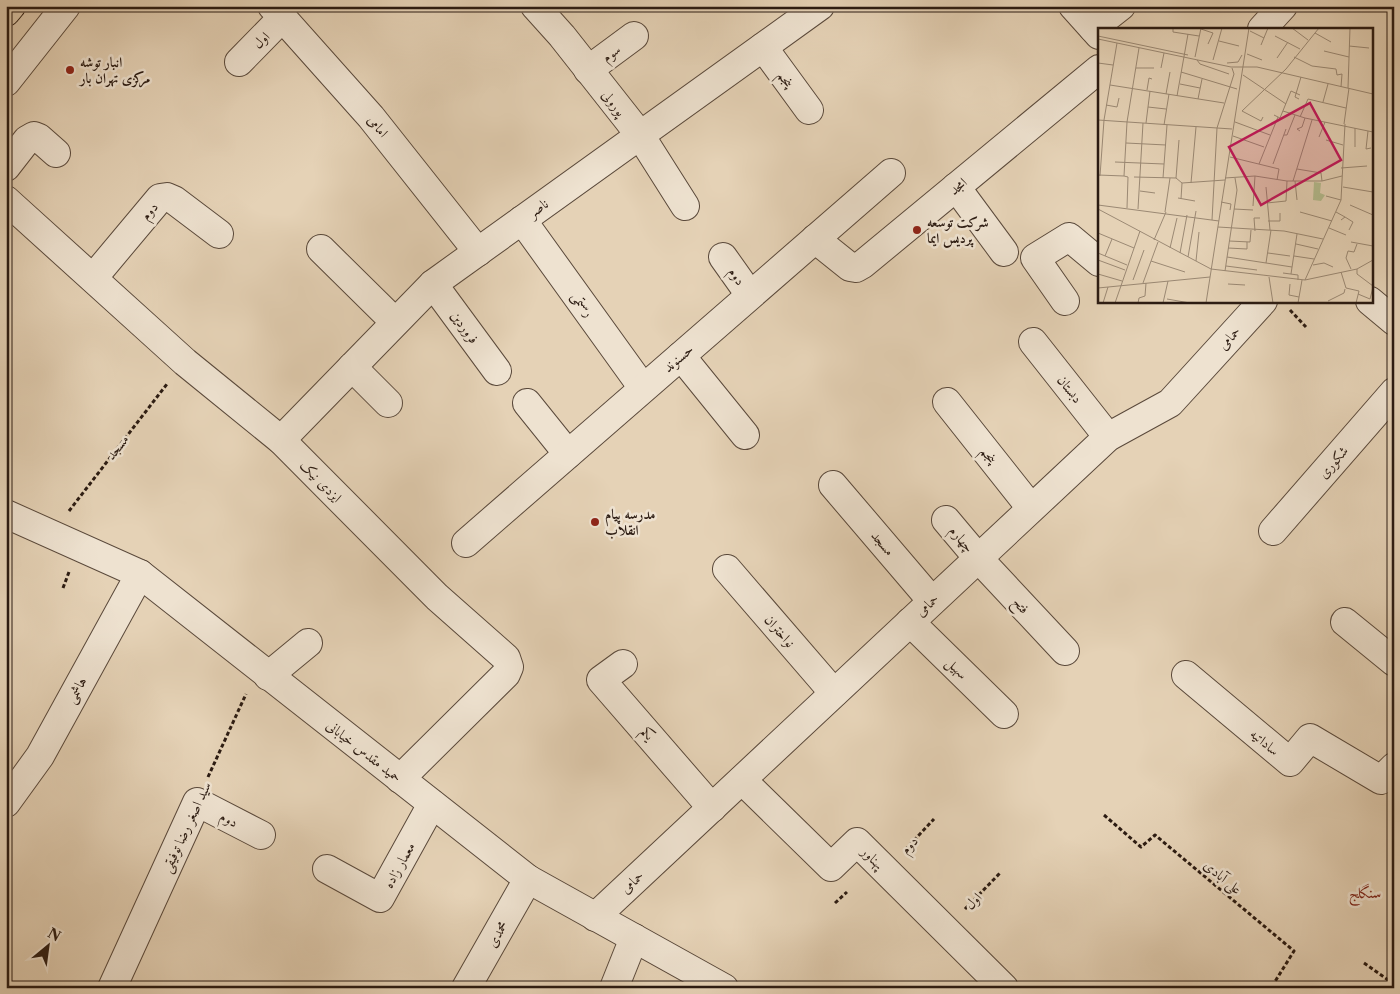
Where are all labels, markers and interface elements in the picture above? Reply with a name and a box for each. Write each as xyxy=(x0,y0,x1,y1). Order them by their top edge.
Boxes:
street label: اول xyxy=(249,28,273,52)
inset map xyxy=(1098,28,1372,302)
street label: سوم xyxy=(598,40,626,69)
place label: انبار توشه مرکزی تهران بار xyxy=(78,53,150,88)
marker: انبار توشه مرکزی تهران بار xyxy=(64,64,76,76)
street label: پنجم xyxy=(770,67,799,95)
street label: پورولی xyxy=(596,86,631,122)
street label: امامی xyxy=(364,111,392,141)
street label: امجد xyxy=(945,173,971,199)
street label: ناصر xyxy=(523,194,553,223)
street label: دوم xyxy=(136,198,165,226)
place label: شرکت توسعه پردیس ایما xyxy=(927,213,989,248)
marker: شرکت توسعه پردیس ایما xyxy=(911,224,923,236)
street label: دوم xyxy=(721,263,750,291)
street label: رستمی xyxy=(567,288,598,321)
street label: فروردین xyxy=(447,307,483,347)
street label: حمامی xyxy=(1214,323,1244,353)
street label: حسنوند xyxy=(659,340,697,376)
street label: دبستان xyxy=(1053,371,1087,407)
street label: مسجد xyxy=(101,431,133,463)
street label: شکوری xyxy=(1314,442,1352,482)
street label: پنجم xyxy=(973,443,1002,472)
street label: ایزدی نیک xyxy=(296,456,346,506)
place label: مدرسه پیام انقلاب xyxy=(605,505,655,539)
marker: مدرسه پیام انقلاب xyxy=(589,516,601,528)
street label: چهارم xyxy=(942,522,978,559)
street label: مسجد xyxy=(867,527,899,559)
street label: حمامی xyxy=(912,590,942,620)
street label: فتح xyxy=(1006,593,1033,620)
street label: نواختران xyxy=(761,611,799,651)
street label: سهیل xyxy=(941,653,972,684)
street label: هاشمی xyxy=(61,674,91,707)
street label: حمید مقدس خیابانی xyxy=(323,716,405,786)
street label: یکم xyxy=(633,722,660,748)
street label: ساداتیه xyxy=(1247,725,1283,759)
street label: سید اصغر رضا توفیقی xyxy=(157,779,217,876)
street label: دوم xyxy=(215,807,241,835)
street label: دوم xyxy=(896,832,925,861)
street label: معمار زاده xyxy=(379,839,419,891)
street label: پهناور xyxy=(856,841,889,874)
street label: علی آبادی xyxy=(1200,856,1246,899)
street label: حمامی xyxy=(617,867,647,897)
district label: سنگلج xyxy=(1349,883,1381,907)
street label: اول xyxy=(961,889,985,913)
street label: محمدی xyxy=(482,918,512,950)
north arrow xyxy=(22,922,72,972)
text: N xyxy=(45,924,64,945)

